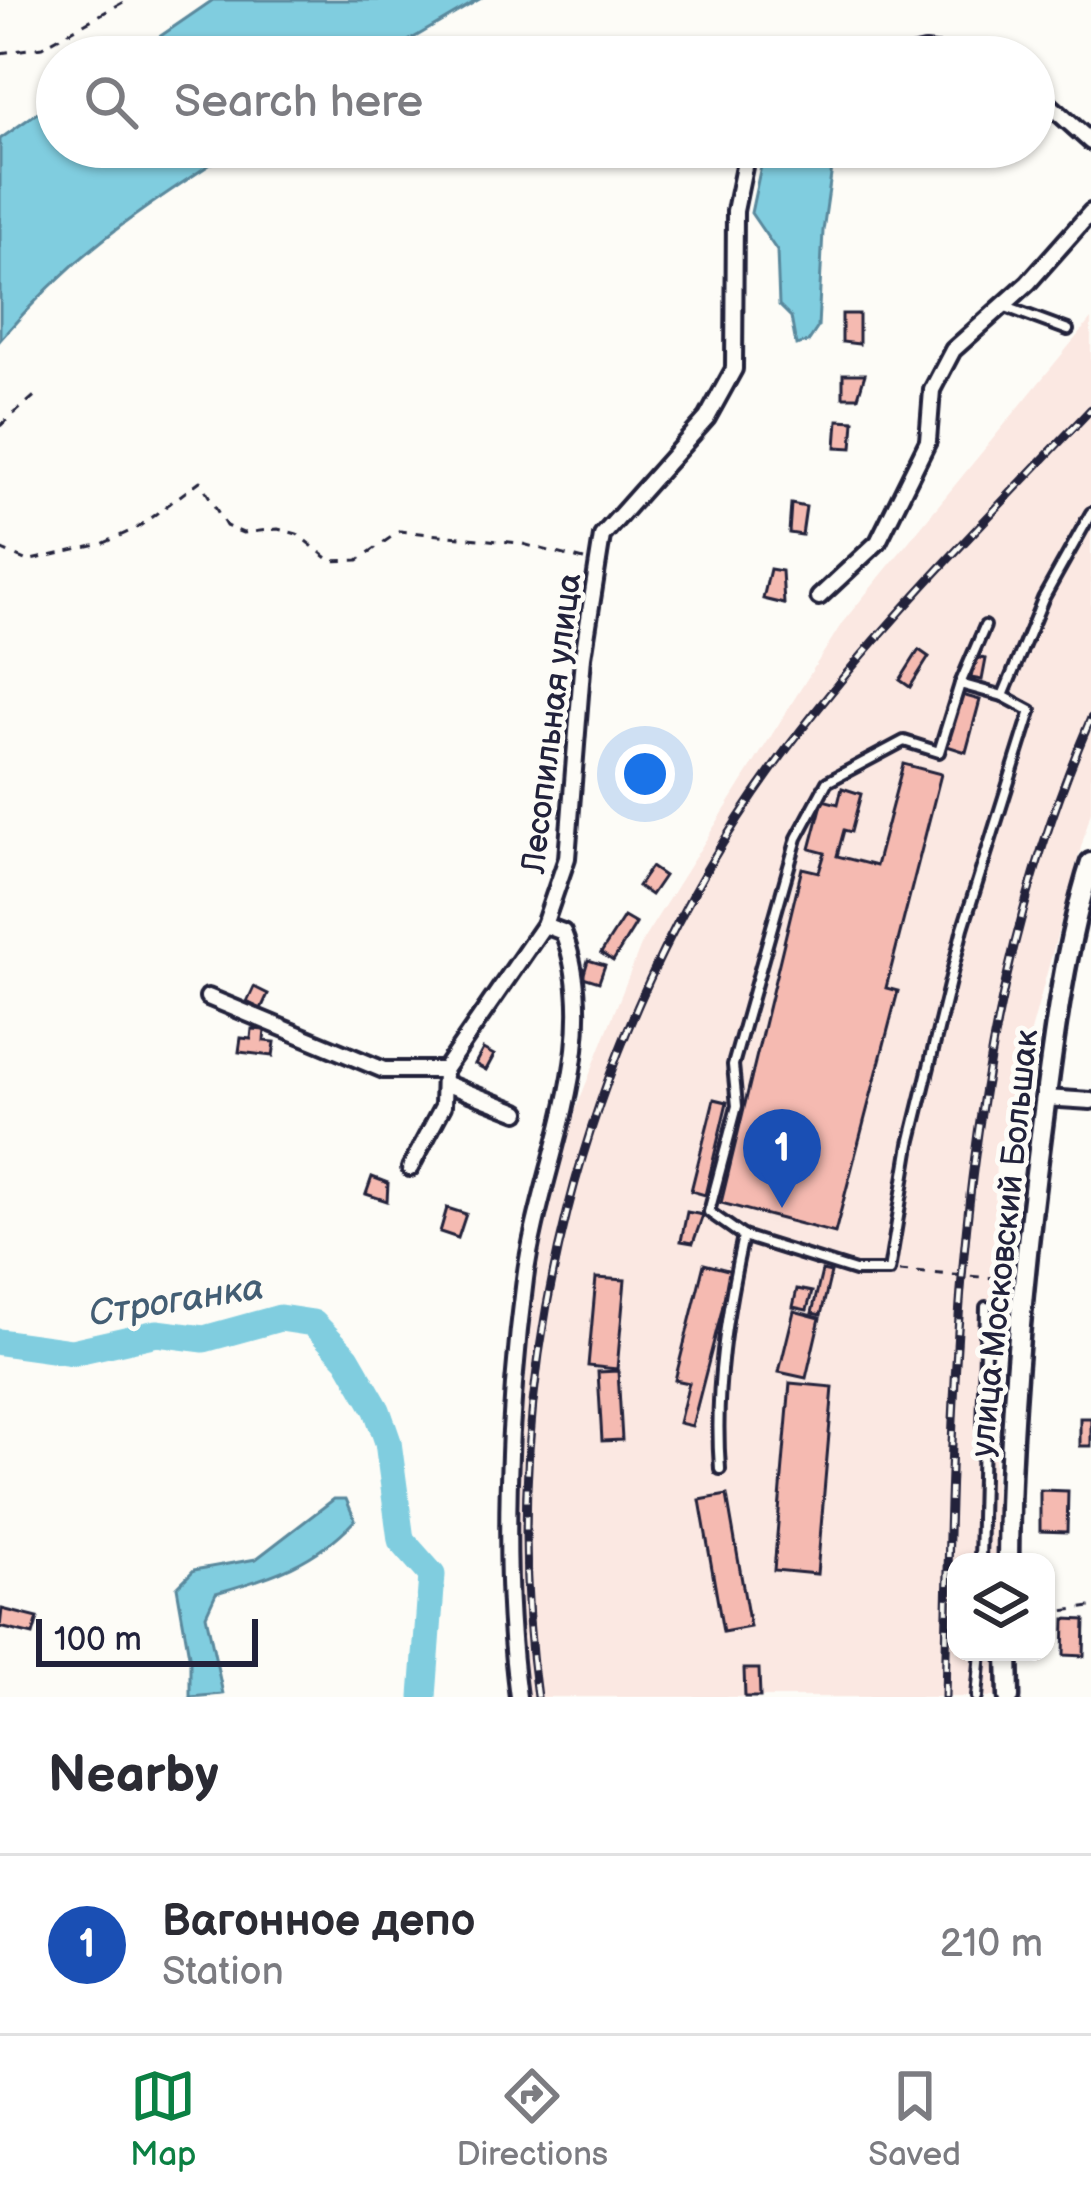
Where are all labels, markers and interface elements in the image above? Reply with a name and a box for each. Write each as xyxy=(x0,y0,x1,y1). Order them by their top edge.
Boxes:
search box xyxy=(36,36,1055,168)
icon: search xyxy=(78,69,144,135)
text: Search here xyxy=(174,75,423,130)
street label: Лесопильная улица xyxy=(514,571,590,877)
your location xyxy=(615,744,675,804)
street label: улица Московский Большак xyxy=(963,1027,1047,1459)
pin: 1 xyxy=(743,1109,821,1208)
water label: Строганка xyxy=(86,1266,267,1337)
map controls xyxy=(947,1553,1055,1661)
button: layers xyxy=(947,1553,1055,1661)
scale bar xyxy=(36,1613,258,1666)
text: 100 m xyxy=(54,1620,142,1660)
text: Nearby xyxy=(48,1745,219,1806)
text: Вагонное депо xyxy=(162,1894,475,1949)
text: 1 xyxy=(79,1921,95,1968)
text: 210 m xyxy=(940,1921,1043,1968)
text: Station xyxy=(162,1949,284,1996)
tab: Map xyxy=(130,2063,196,2175)
tab: Directions xyxy=(457,2063,608,2175)
tab: Saved xyxy=(868,2063,961,2175)

